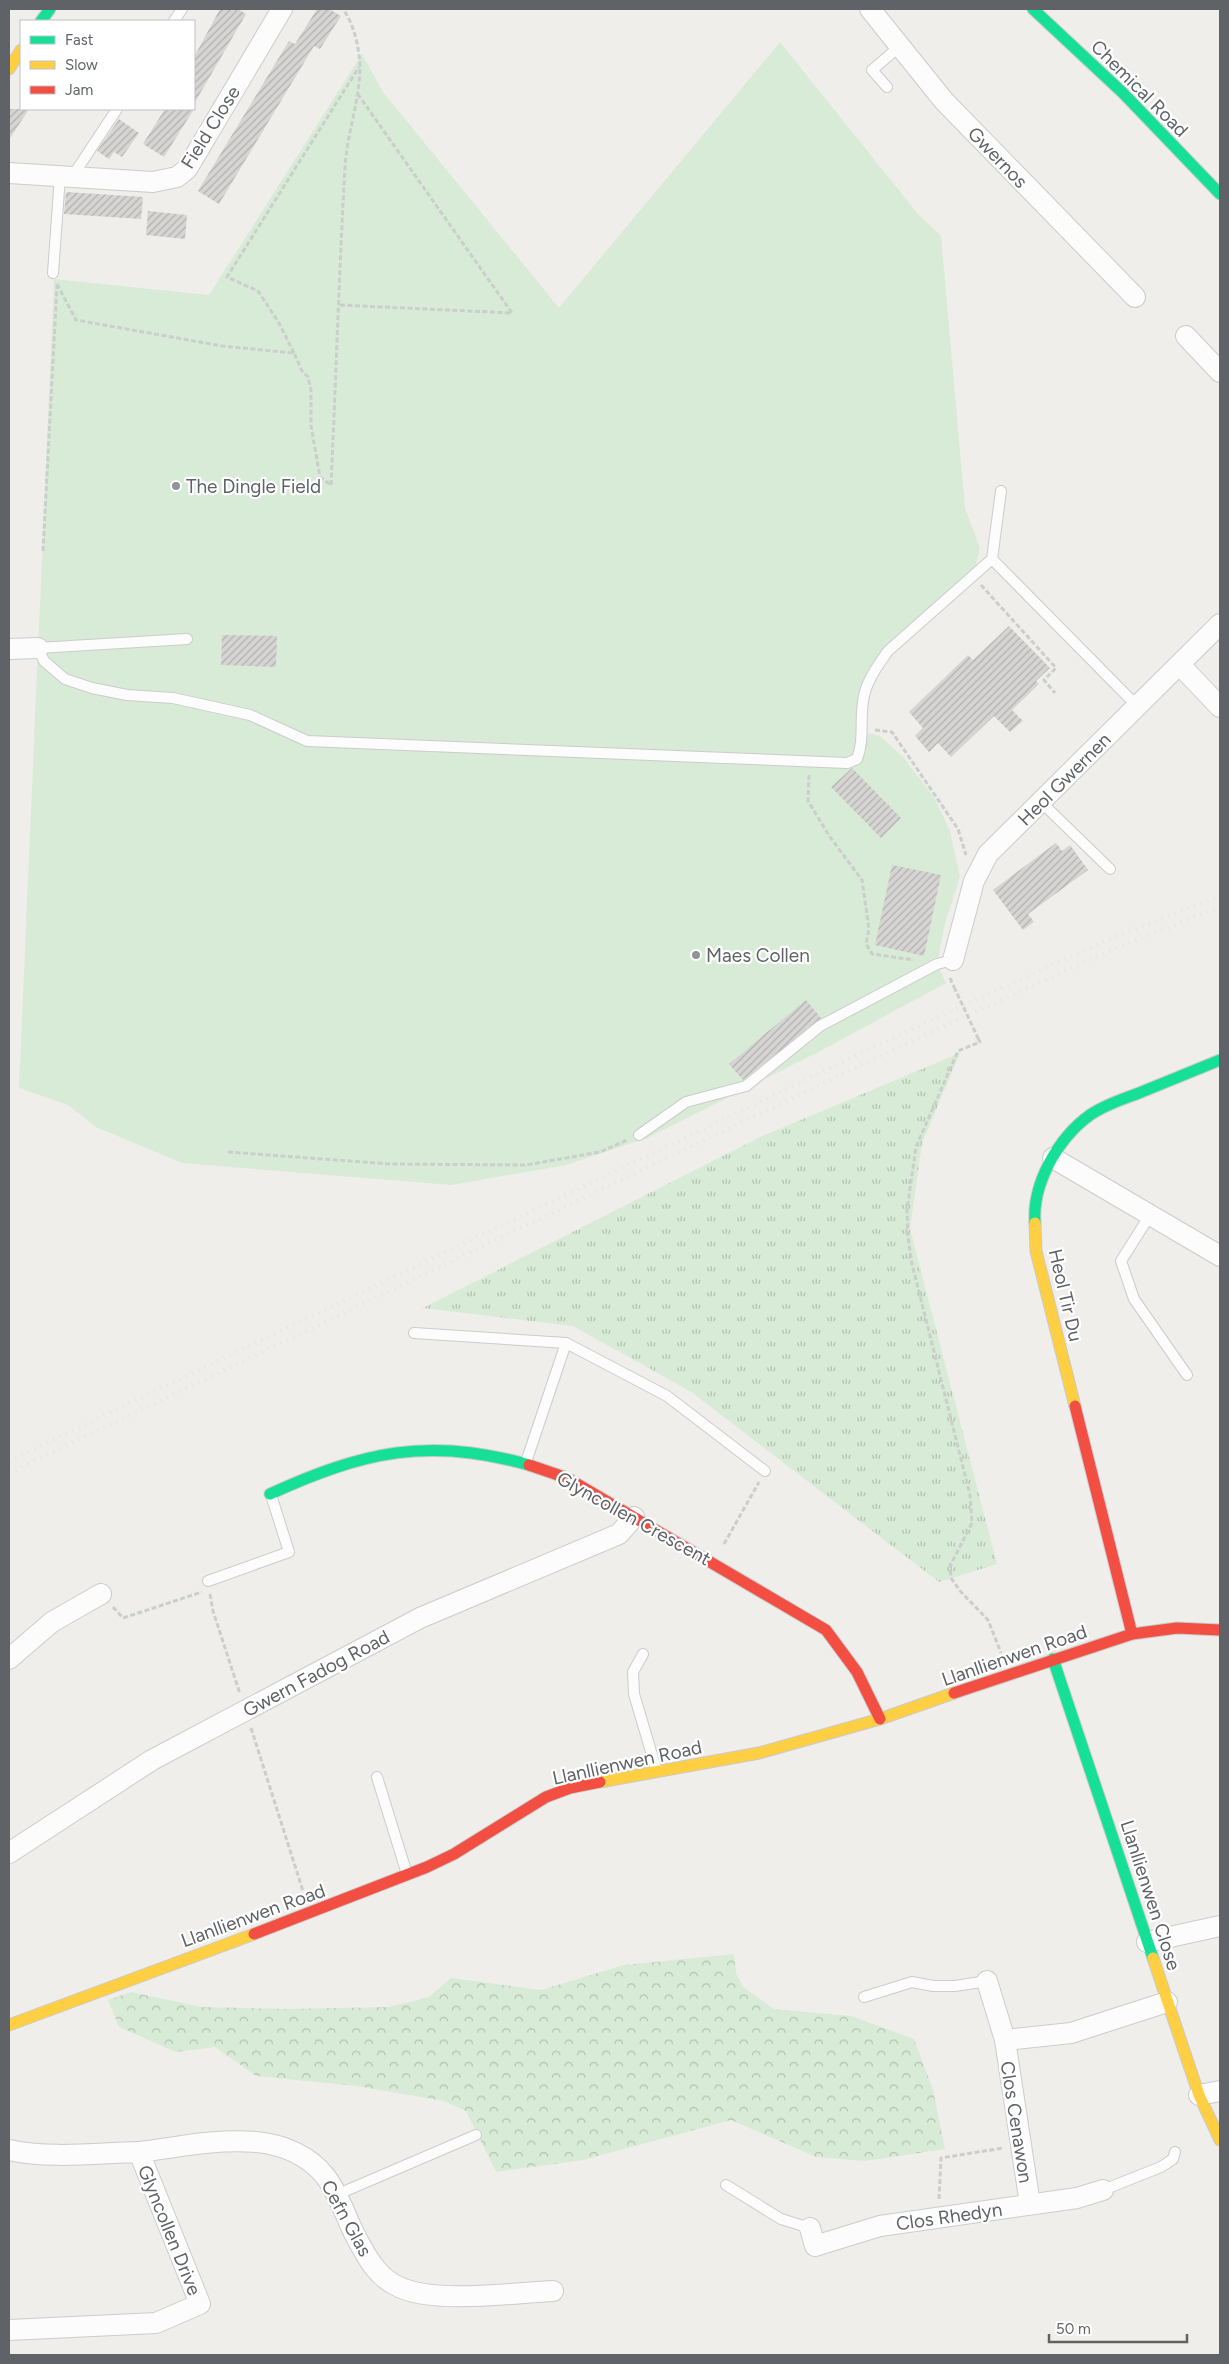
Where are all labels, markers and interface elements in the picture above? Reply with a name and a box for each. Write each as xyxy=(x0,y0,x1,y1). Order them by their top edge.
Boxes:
legend xyxy=(20,20,195,110)
text: Fast xyxy=(65,31,94,49)
street label: Chemical Road xyxy=(1086,35,1193,142)
text: Slow xyxy=(65,56,98,74)
text: Jam xyxy=(65,81,93,99)
street label: Field Close xyxy=(176,82,245,173)
street label: Gwernos xyxy=(963,122,1033,193)
place label: The Dingle Field xyxy=(186,475,321,498)
marker: The Dingle Field xyxy=(170,480,182,492)
street label: Heol Gwernen xyxy=(1013,728,1116,831)
place label: Maes Collen xyxy=(706,944,810,967)
marker: Maes Collen xyxy=(690,949,702,961)
street label: Heol Tir Du xyxy=(1044,1247,1087,1344)
street label: Glyncollen Crescent xyxy=(553,1467,715,1570)
street label: Llanllienwen Road xyxy=(939,1620,1090,1691)
street label: Gwern Fadog Road xyxy=(239,1625,394,1722)
street label: Llanllienwen Road xyxy=(550,1735,704,1790)
street label: Llanllienwen Close xyxy=(1115,1817,1186,1973)
street label: Llanllienwen Road xyxy=(178,1879,329,1952)
street label: Clos Cenawon xyxy=(996,2060,1037,2185)
street label: Glyncollen Drive xyxy=(133,2162,206,2299)
street label: Cefn Glas xyxy=(316,2176,377,2260)
street label: Clos Rhedyn xyxy=(894,2198,1004,2235)
scale bar xyxy=(1049,2312,1186,2344)
text: 50 m xyxy=(1056,2320,1091,2338)

